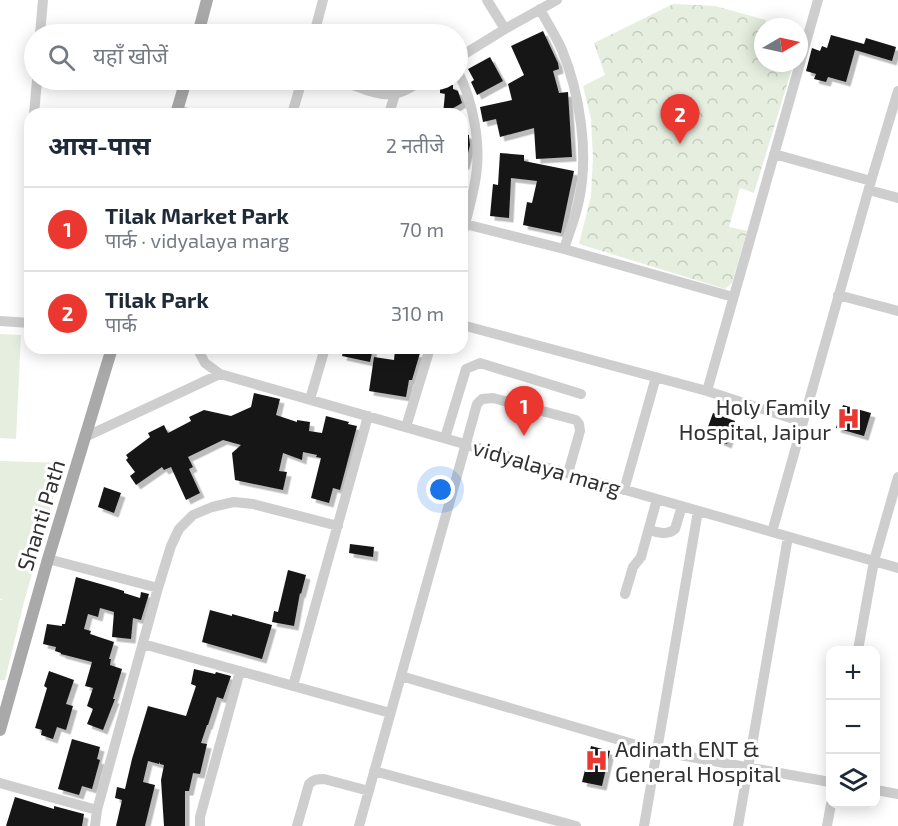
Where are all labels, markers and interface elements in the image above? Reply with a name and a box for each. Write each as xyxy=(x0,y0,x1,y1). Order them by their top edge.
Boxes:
north arrow xyxy=(754,18,808,72)
search box xyxy=(24,24,468,90)
icon: search xyxy=(45,41,78,74)
text: यहाँ खोजें xyxy=(93,42,168,68)
pin: 2 xyxy=(660,94,700,144)
text: आस-पास xyxy=(48,129,151,160)
text: 2 नतीजे xyxy=(386,133,444,157)
text: Tilak Market Park xyxy=(105,202,289,228)
text: 1 xyxy=(63,217,72,241)
text: 70 m xyxy=(400,217,444,241)
text: पार्क · vidyalaya marg xyxy=(105,228,289,252)
text: Tilak Park xyxy=(105,286,209,312)
text: 2 xyxy=(62,301,73,325)
text: 310 m xyxy=(391,301,444,325)
text: पार्क xyxy=(105,312,137,336)
pin: 1 xyxy=(504,386,544,436)
place label: Holy Family Hospital, Jaipur xyxy=(679,393,831,444)
hospital icon: Holy Family Hospital, Jaipur xyxy=(836,406,862,432)
street label: vidyalaya marg xyxy=(470,433,624,501)
street label: Shanti Path xyxy=(11,456,69,574)
your location xyxy=(426,475,455,504)
map controls xyxy=(826,646,880,808)
button: + xyxy=(826,646,880,700)
button: − xyxy=(826,700,880,754)
place label: Adinath ENT & General Hospital xyxy=(615,735,781,786)
hospital icon: Adinath ENT & General Hospital xyxy=(584,748,610,774)
button: layers xyxy=(826,754,880,808)

